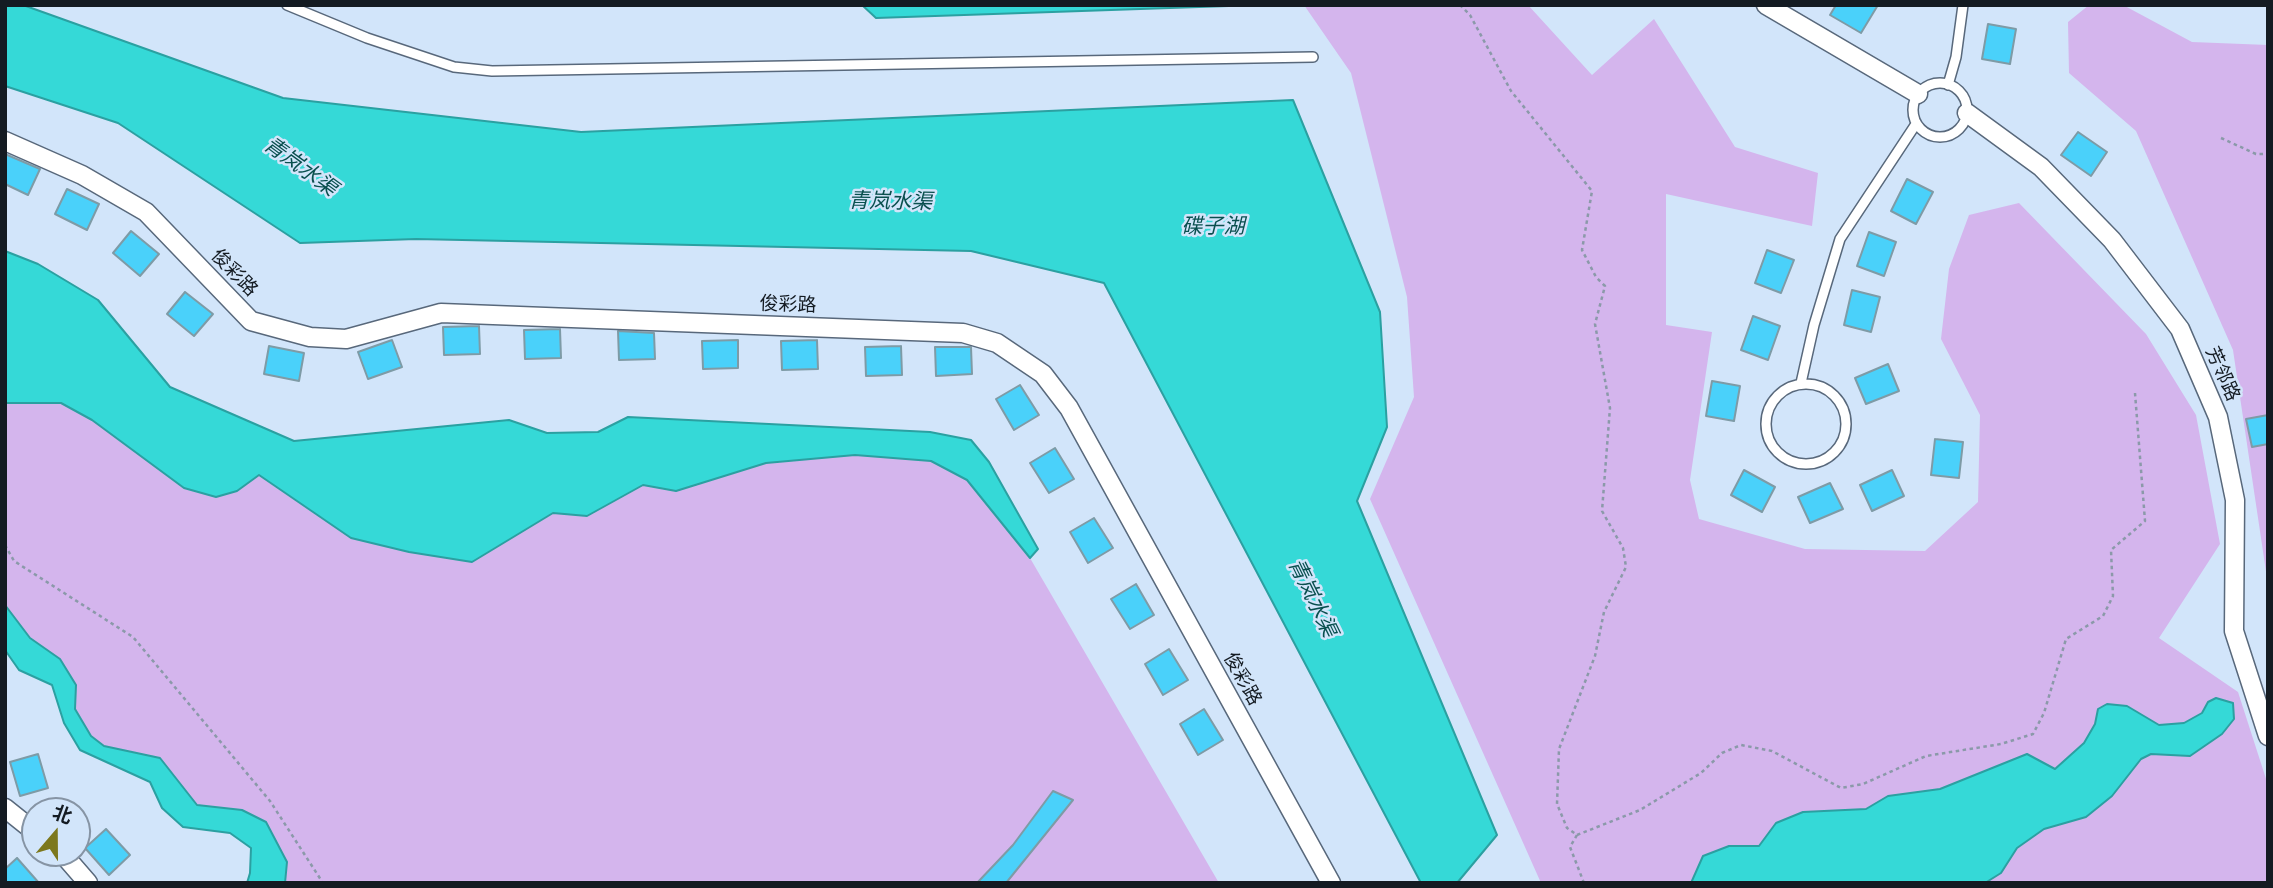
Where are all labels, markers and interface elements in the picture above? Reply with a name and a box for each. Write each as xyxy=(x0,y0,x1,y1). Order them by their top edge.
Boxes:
water label: 青岚水渠 xyxy=(259,132,341,202)
water label: 青岚水渠 xyxy=(848,189,932,215)
water label: 碟子湖 xyxy=(1182,214,1244,240)
street label: 俊彩路 xyxy=(206,245,262,301)
street label: 俊彩路 xyxy=(759,293,817,317)
street label: 芳邻路 xyxy=(2200,343,2244,405)
water label: 青岚水渠 xyxy=(1282,555,1342,641)
street label: 俊彩路 xyxy=(1218,649,1266,709)
north arrow xyxy=(21,797,91,867)
text: 北 xyxy=(49,799,76,830)

